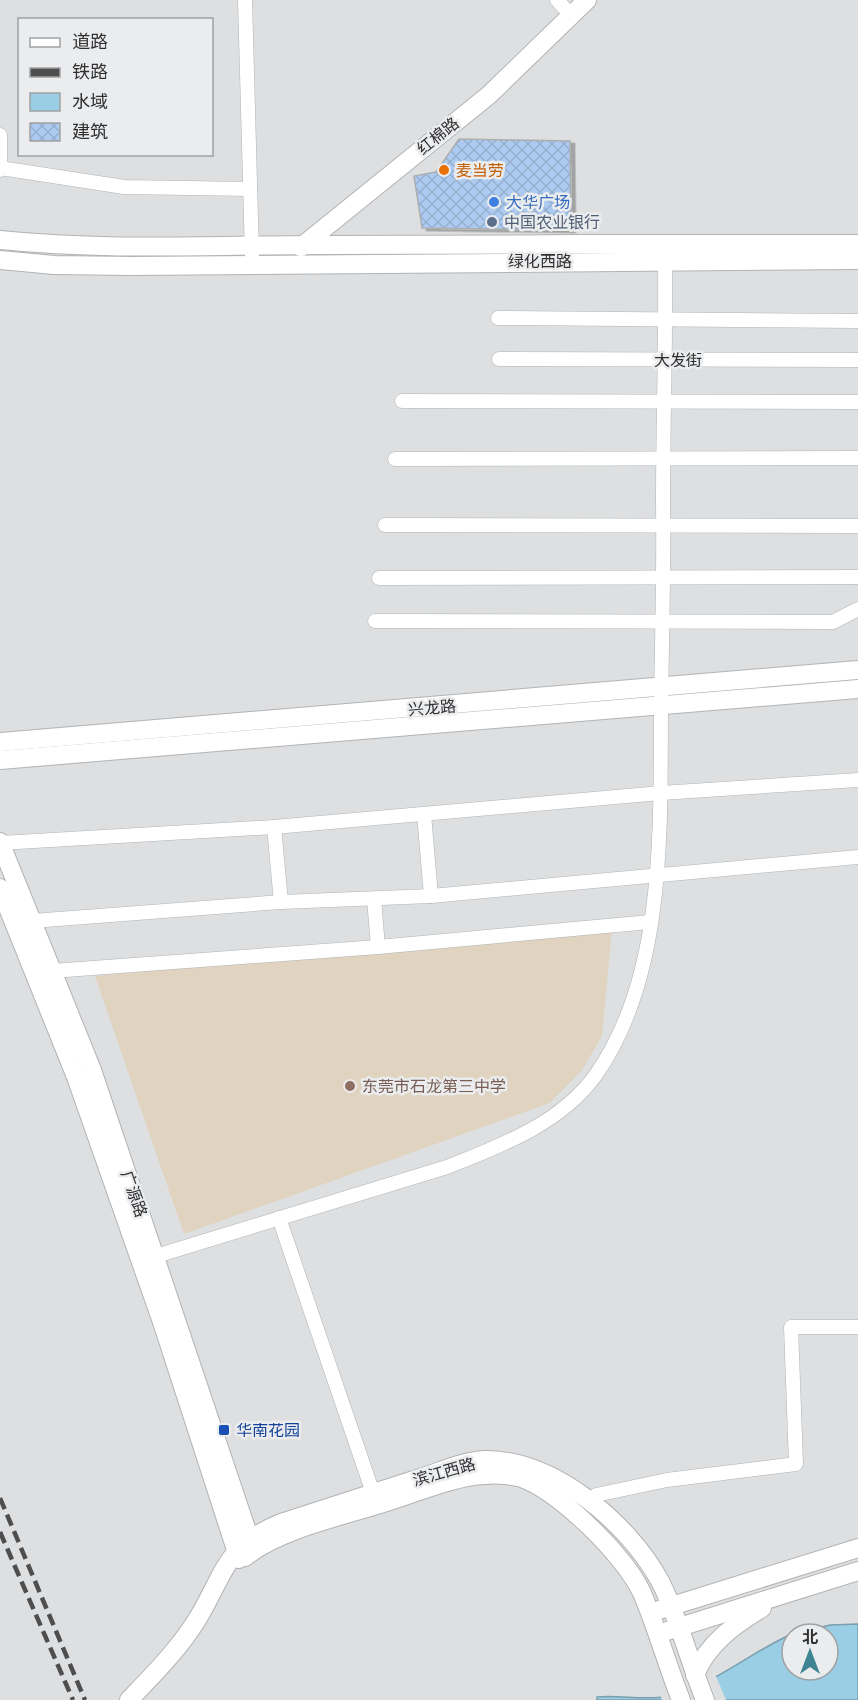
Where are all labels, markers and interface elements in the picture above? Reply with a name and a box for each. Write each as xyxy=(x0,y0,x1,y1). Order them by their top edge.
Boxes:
legend xyxy=(18,18,213,156)
text: 道路 xyxy=(72,31,108,53)
text: 铁路 xyxy=(72,61,108,83)
text: 水域 xyxy=(72,91,108,113)
street label: 红棉路 xyxy=(413,114,463,158)
text: 建筑 xyxy=(72,121,108,143)
place label: 麦当劳 xyxy=(456,161,504,180)
marker: 麦当劳 xyxy=(437,163,451,177)
place label: 大华广场 xyxy=(506,193,570,212)
marker: 大华广场 xyxy=(487,195,501,209)
place label: 中国农业银行 xyxy=(504,213,600,232)
marker: 中国农业银行 xyxy=(485,215,499,229)
street label: 绿化西路 xyxy=(508,252,572,271)
street label: 大发街 xyxy=(654,351,702,370)
street label: 兴龙路 xyxy=(407,696,457,720)
place label: 东莞市石龙第三中学 xyxy=(362,1077,506,1096)
marker: 东莞市石龙第三中学 xyxy=(343,1079,357,1093)
street label: 广源路 xyxy=(117,1168,151,1220)
place label: 华南花园 xyxy=(236,1421,300,1440)
marker: 华南花园 xyxy=(217,1423,231,1437)
street label: 滨江西路 xyxy=(411,1454,477,1490)
north arrow xyxy=(780,1622,840,1682)
text: 北 xyxy=(802,1628,818,1647)

